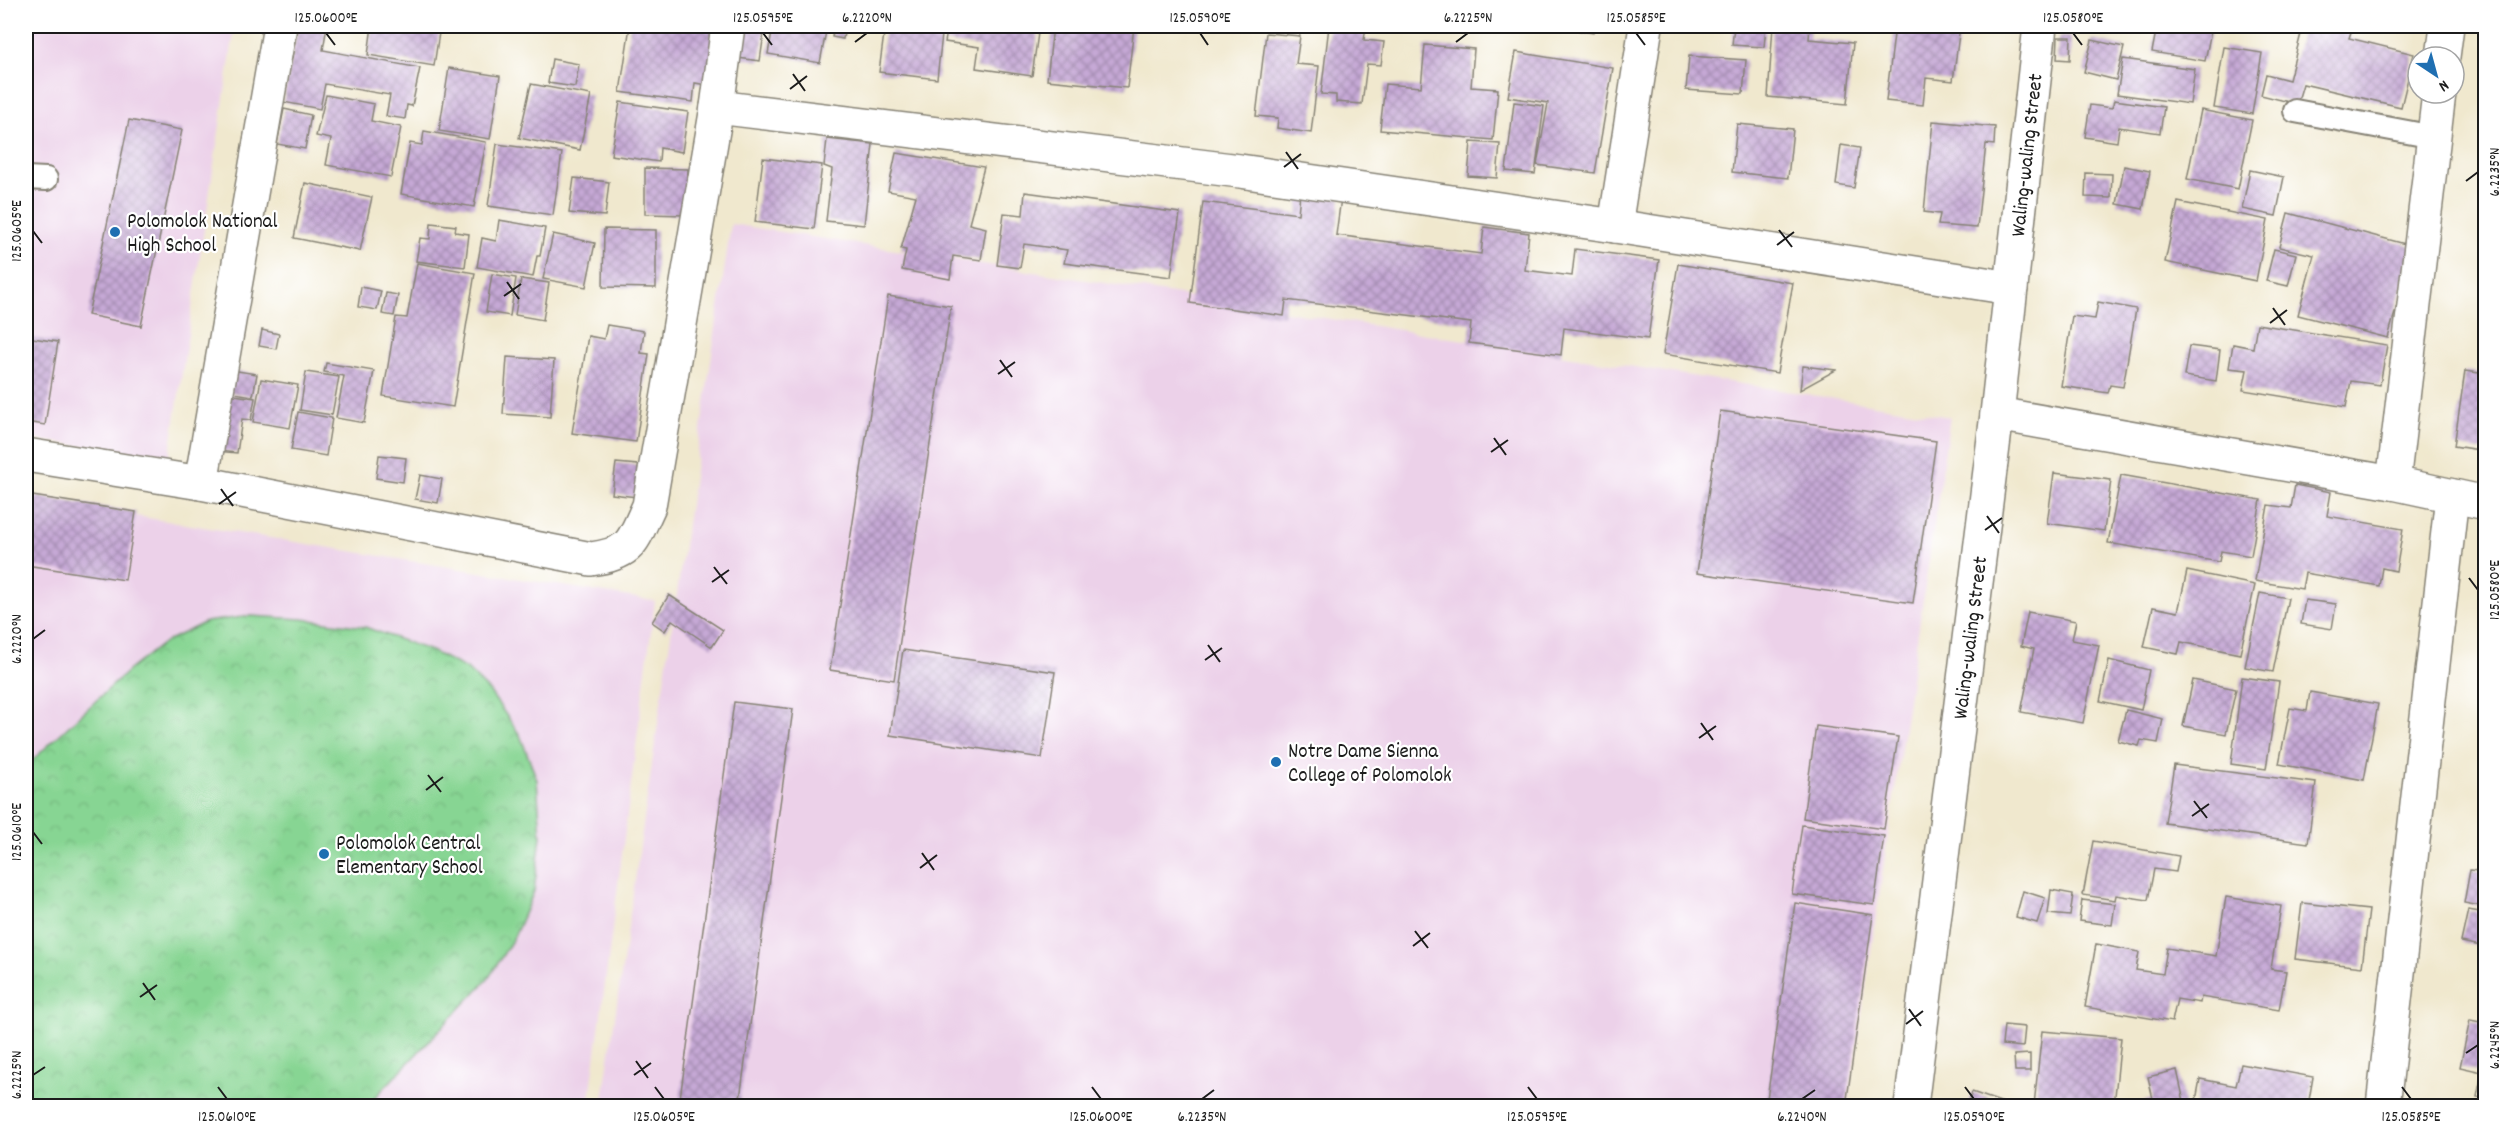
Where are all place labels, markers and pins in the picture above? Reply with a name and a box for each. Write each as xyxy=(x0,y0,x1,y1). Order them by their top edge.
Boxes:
place label: Polomolok National High School xyxy=(127,208,277,262)
marker: Polomolok National High School xyxy=(108,225,122,239)
place label: Notre Dame Sienna College of Polomolok xyxy=(1288,738,1452,792)
marker: Notre Dame Sienna College of Polomolok xyxy=(1269,755,1283,769)
place label: Polomolok Central Elementary School xyxy=(336,830,483,884)
marker: Polomolok Central Elementary School xyxy=(317,847,331,861)

